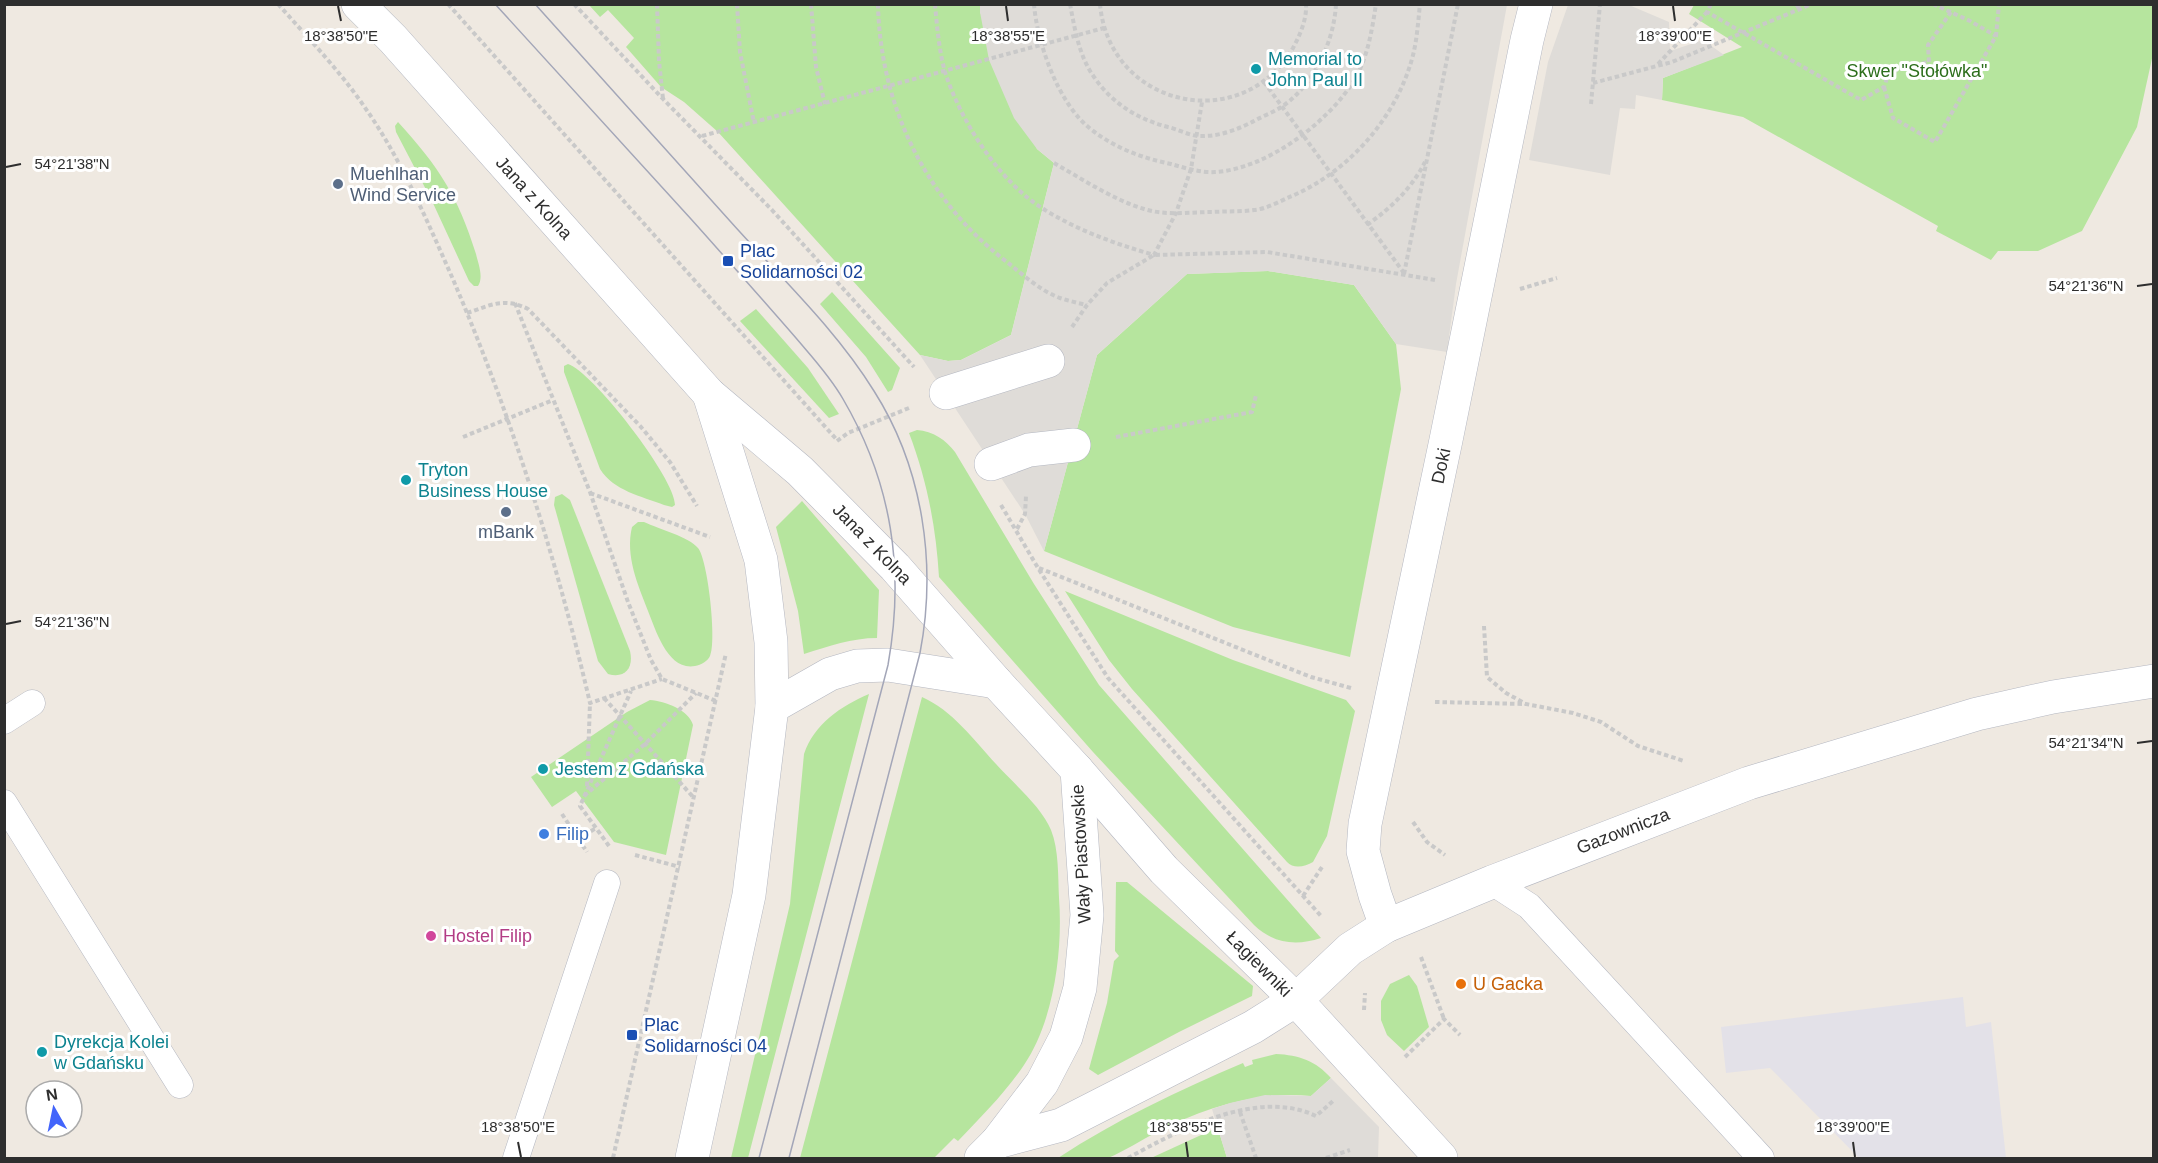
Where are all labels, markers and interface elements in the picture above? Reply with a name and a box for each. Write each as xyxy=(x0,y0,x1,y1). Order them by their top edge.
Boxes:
text: 18°38'50"E xyxy=(304,27,378,44)
text: 18°38'55"E xyxy=(971,27,1045,44)
text: 18°39'00"E xyxy=(1638,27,1712,44)
place label: Memorial to John Paul II xyxy=(1268,49,1363,90)
park label: Skwer "Stołówka" xyxy=(1847,61,1987,81)
marker: Memorial to John Paul II xyxy=(1249,62,1263,76)
street label: Jana z Kolna xyxy=(492,153,577,244)
text: 54°21'38"N xyxy=(34,155,110,172)
place label: Muehlhan Wind Service xyxy=(350,164,456,205)
marker: Muehlhan Wind Service xyxy=(331,177,345,191)
place label: Plac Solidarności 02 xyxy=(740,241,863,282)
marker: Plac Solidarności 02 xyxy=(721,254,735,268)
text: 54°21'36"N xyxy=(2048,277,2124,294)
street label: Doki xyxy=(1427,446,1455,486)
place label: Tryton Business House xyxy=(418,460,548,501)
marker: Tryton Business House xyxy=(399,473,413,487)
street label: Jana z Kolna xyxy=(829,500,916,589)
marker: mBank xyxy=(499,505,513,519)
place label: mBank xyxy=(478,522,535,542)
text: 54°21'36"N xyxy=(34,613,110,630)
text: 54°21'34"N xyxy=(2048,734,2124,751)
place label: Jestem z Gdańska xyxy=(555,759,705,779)
marker: Jestem z Gdańska xyxy=(536,762,550,776)
street label: Wały Piastowskie xyxy=(1067,784,1095,924)
street label: Gazownicza xyxy=(1574,804,1673,858)
place label: Filip xyxy=(556,824,589,844)
marker: Filip xyxy=(537,827,551,841)
place label: Hostel Filip xyxy=(443,926,532,946)
street label: Łagiewniki xyxy=(1222,927,1296,1001)
marker: Hostel Filip xyxy=(424,929,438,943)
place label: U Gacka xyxy=(1473,974,1544,994)
marker: U Gacka xyxy=(1454,977,1468,991)
place label: Plac Solidarności 04 xyxy=(644,1015,767,1056)
marker: Plac Solidarności 04 xyxy=(625,1028,639,1042)
place label: Dyrekcja Kolei w Gdańsku xyxy=(53,1032,169,1073)
marker: Dyrekcja Kolei w Gdańsku xyxy=(35,1045,49,1059)
north arrow xyxy=(24,1079,84,1139)
text: N xyxy=(45,1085,59,1104)
text: 18°38'50"E xyxy=(481,1118,555,1135)
text: 18°38'55"E xyxy=(1149,1118,1223,1135)
text: 18°39'00"E xyxy=(1816,1118,1890,1135)

